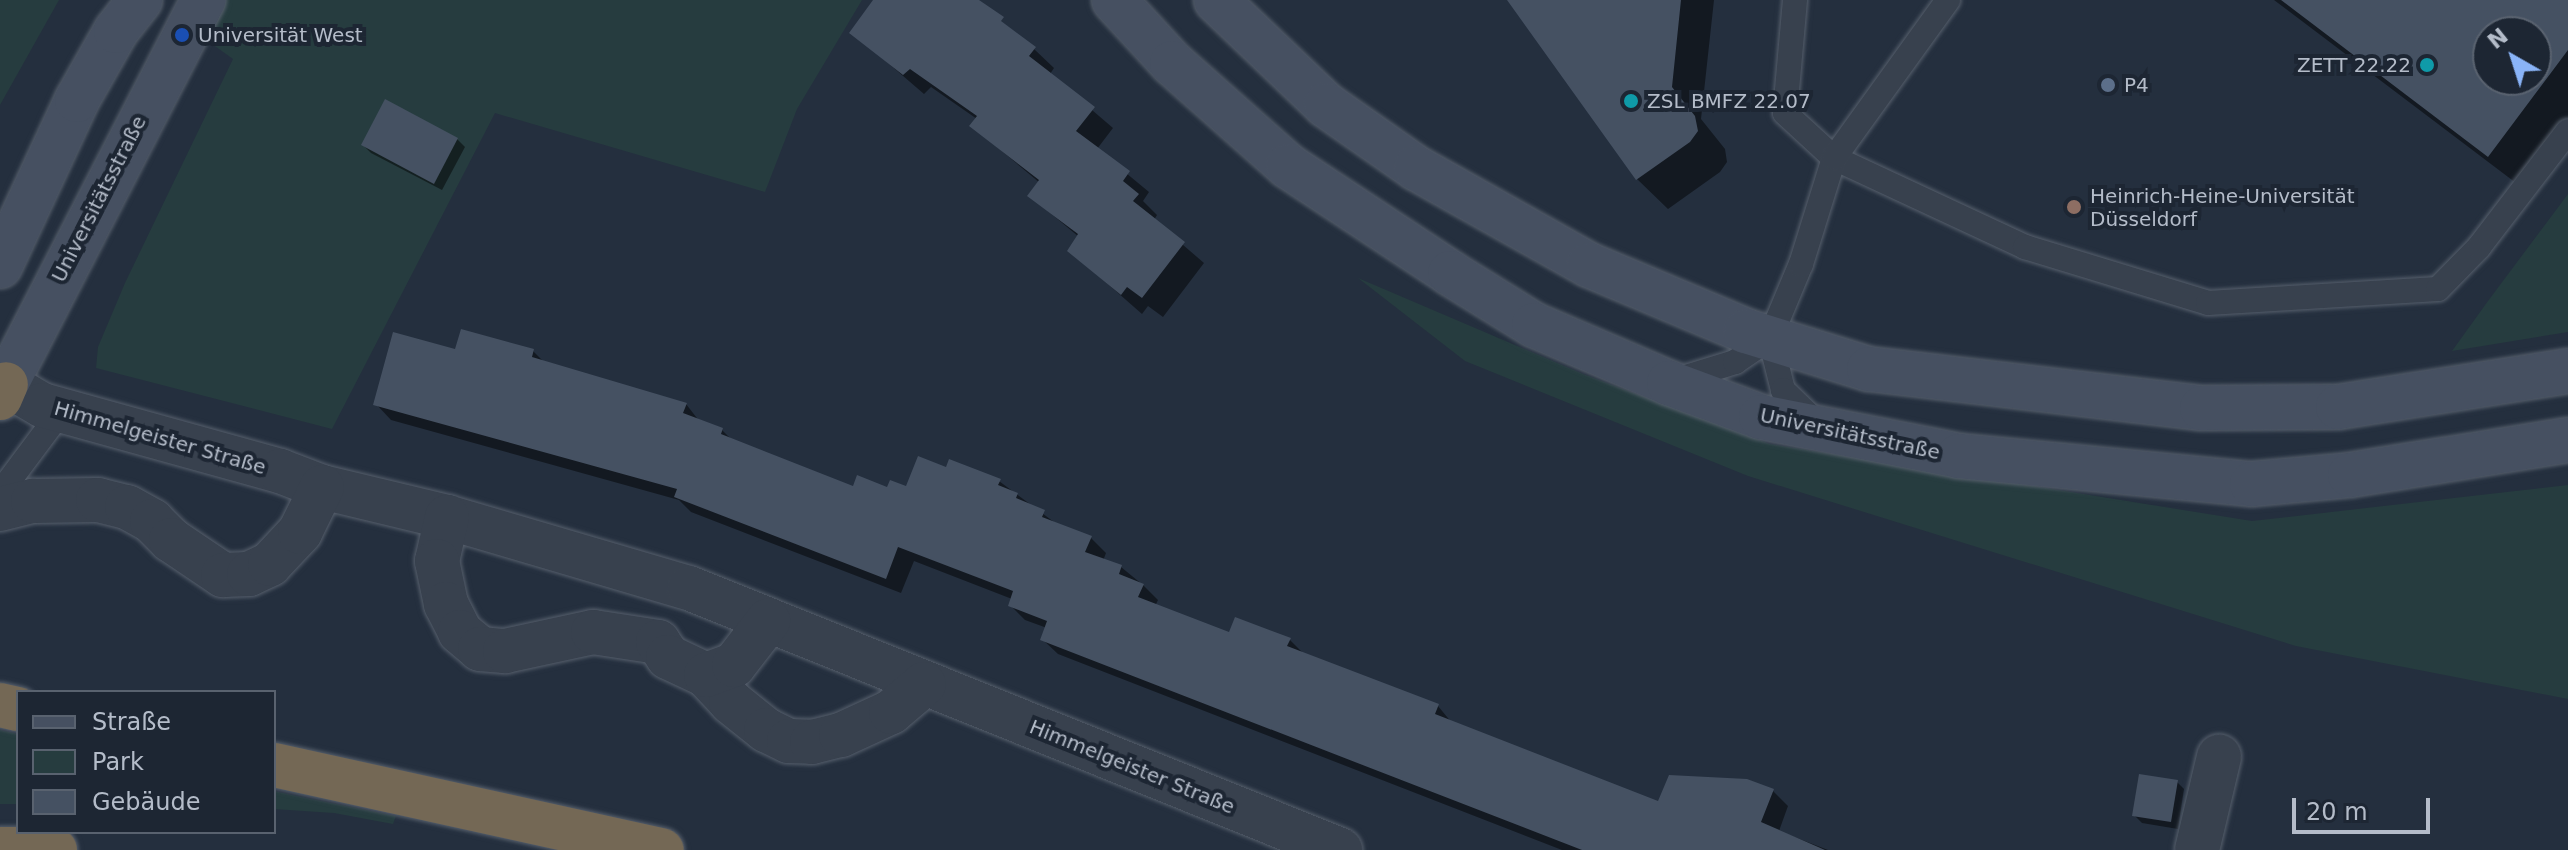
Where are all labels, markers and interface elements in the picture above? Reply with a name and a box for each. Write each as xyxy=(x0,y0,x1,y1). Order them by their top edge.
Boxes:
north arrow xyxy=(2472,16,2552,96)
place label: Universität West xyxy=(198,23,363,47)
text: N xyxy=(2483,23,2513,54)
marker: Universität West xyxy=(173,26,191,44)
place label: ZETT 22.22 xyxy=(2297,53,2411,77)
marker: ZETT 22.22 xyxy=(2418,56,2436,74)
place label: P4 xyxy=(2124,73,2149,97)
marker: P4 xyxy=(2099,76,2117,94)
place label: ZSL BMFZ 22.07 xyxy=(1647,89,1811,113)
marker: ZSL BMFZ 22.07 xyxy=(1622,92,1640,110)
street label: Universitätsstraße xyxy=(47,112,151,286)
place label: Heinrich-Heine-Universität Düsseldorf xyxy=(2090,184,2354,231)
marker: Heinrich-Heine-Universität Düsseldorf xyxy=(2065,198,2083,216)
street label: Himmelgeister Straße xyxy=(51,396,269,480)
street label: Universitätsstraße xyxy=(1758,403,1942,465)
legend xyxy=(16,690,276,834)
text: Straße xyxy=(92,708,171,736)
street label: Himmelgeister Straße xyxy=(1026,715,1238,819)
text: Park xyxy=(92,748,144,776)
scale bar xyxy=(2296,782,2434,832)
text: Gebäude xyxy=(92,788,201,816)
text: 20 m xyxy=(2306,798,2368,826)

